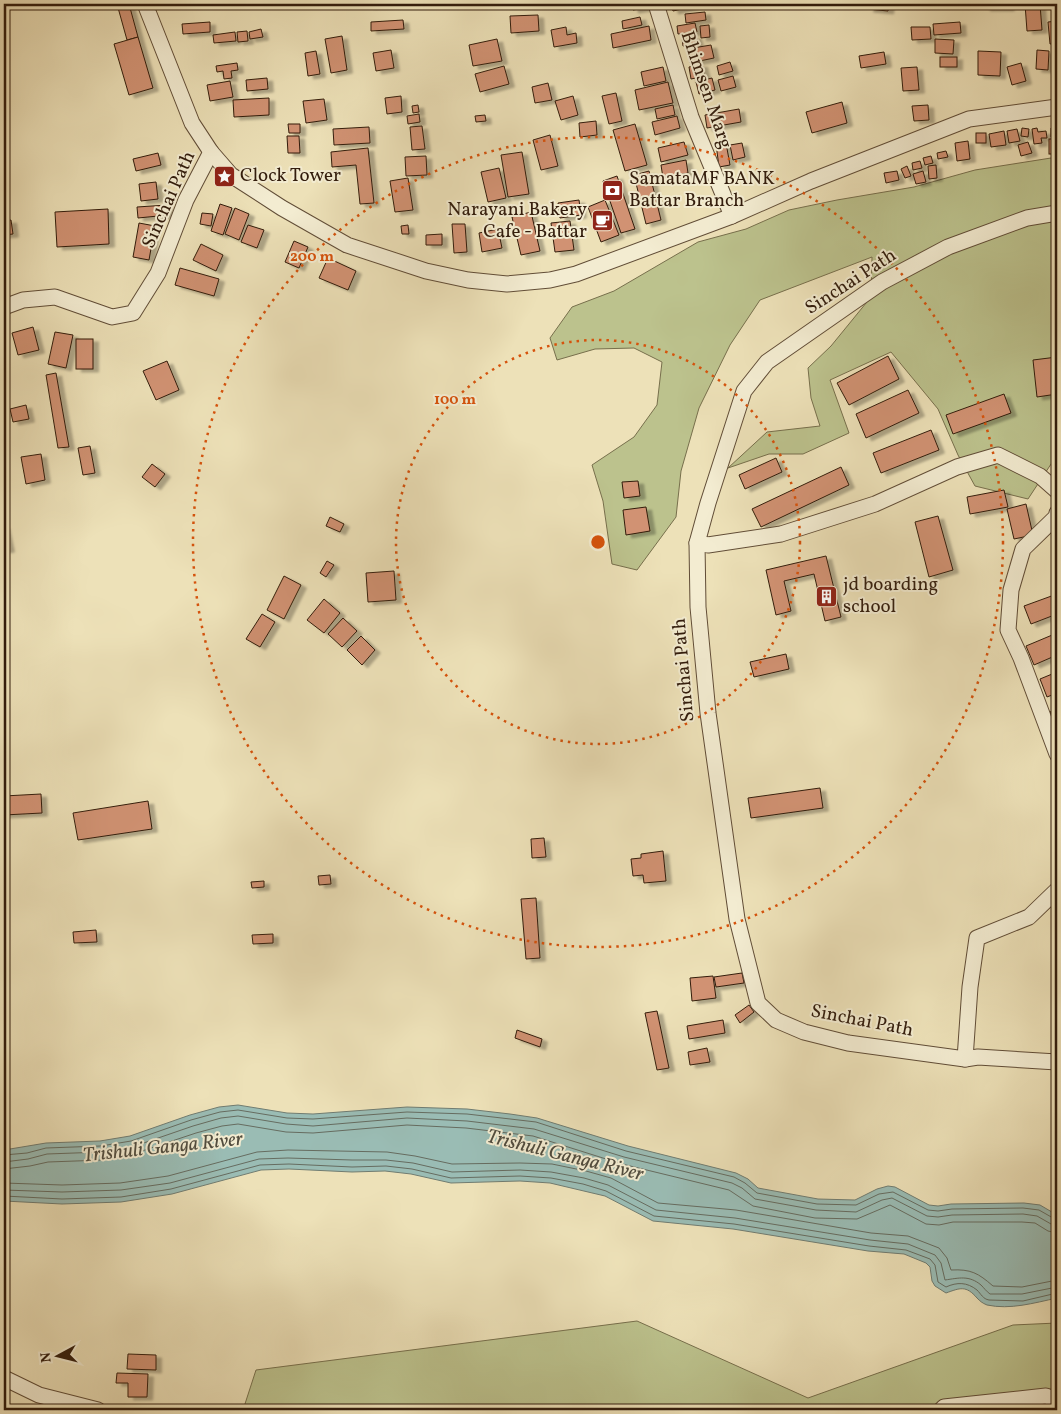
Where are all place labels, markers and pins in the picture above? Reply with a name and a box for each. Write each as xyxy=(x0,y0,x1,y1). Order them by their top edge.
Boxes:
place label: Clock Tower xyxy=(240,163,341,189)
place icon: Clock Tower xyxy=(212,164,236,188)
place label: SamataMF BANK Battar Branch xyxy=(629,166,775,214)
bank icon: SamataMF BANK Battar Branch xyxy=(601,178,625,202)
place label: Narayani Bakery Cafe - Battar xyxy=(447,197,587,245)
cafe icon: Narayani Bakery Cafe - Battar xyxy=(591,209,615,233)
centre of rings xyxy=(589,533,607,551)
place label: jd boarding school xyxy=(843,572,938,620)
building icon: jd boarding school xyxy=(815,584,839,608)

